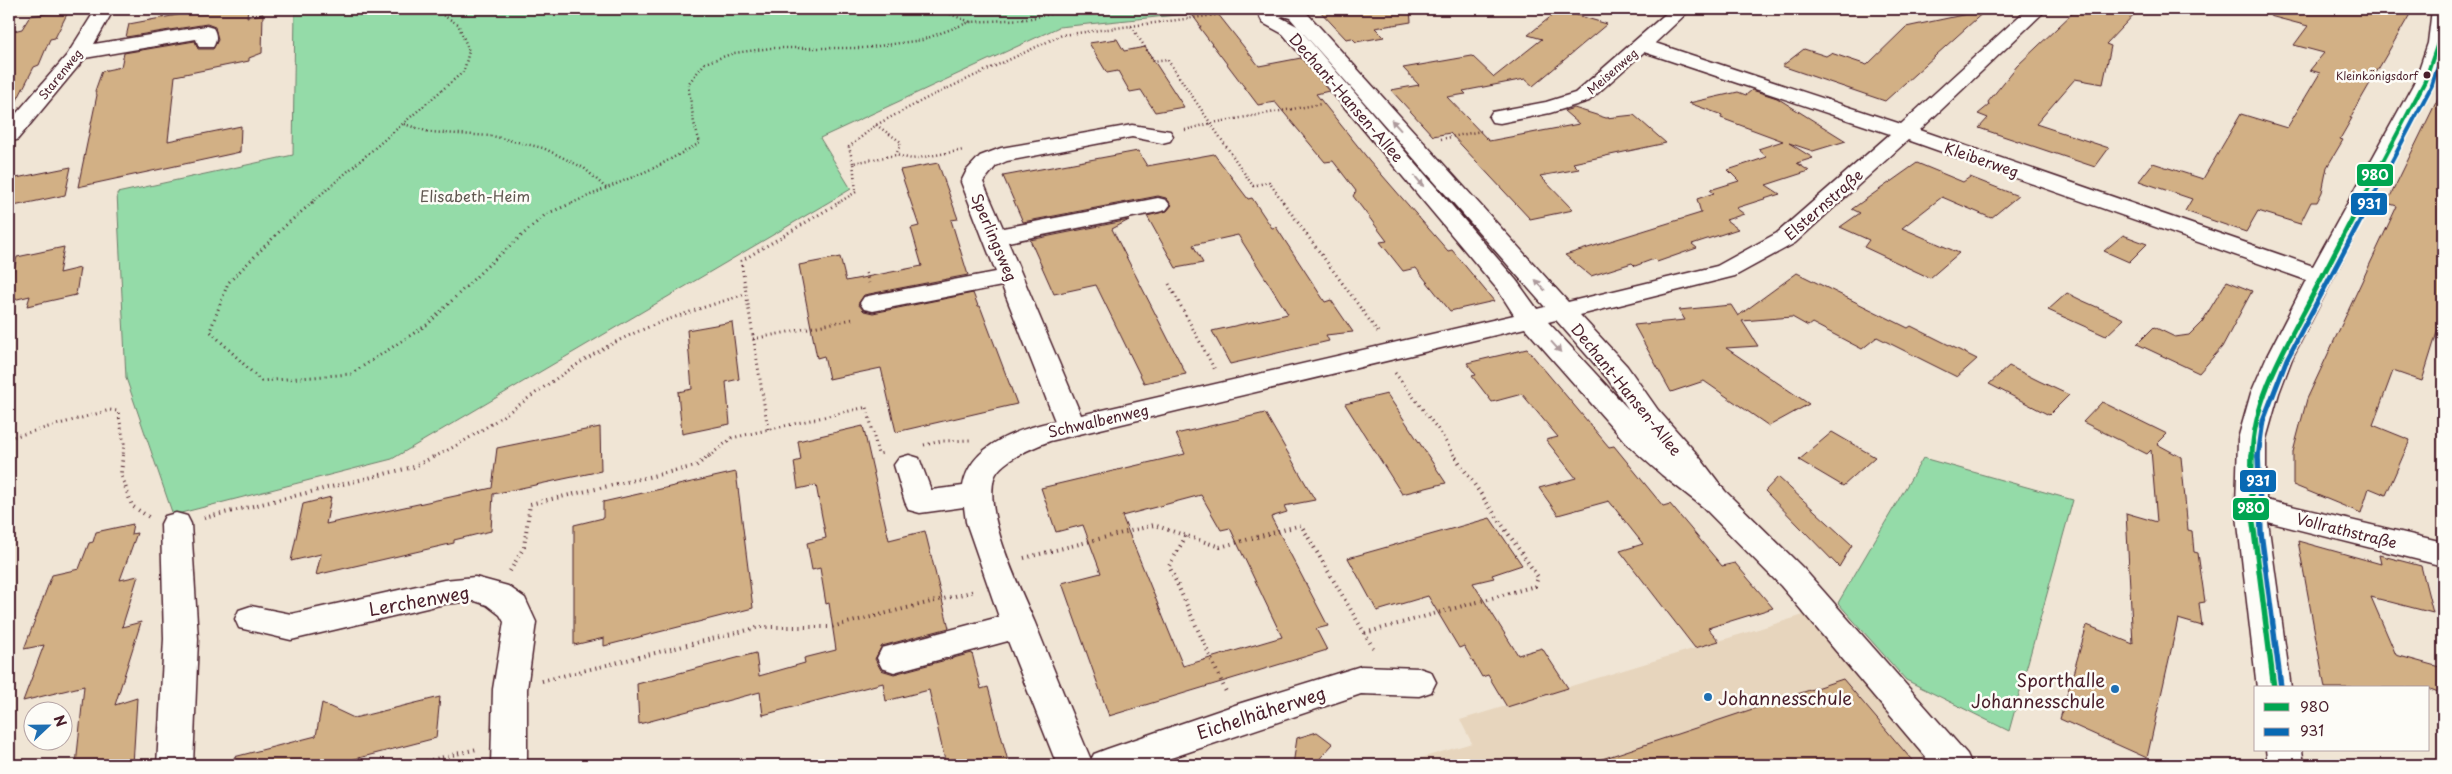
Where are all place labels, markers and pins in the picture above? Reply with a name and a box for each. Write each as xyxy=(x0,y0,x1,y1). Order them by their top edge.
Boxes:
place label: Kleinkönigsdorf xyxy=(2336,67,2419,84)
marker: Kleinkönigsdorf xyxy=(2422,70,2432,80)
place label: Sporthalle Johannesschule xyxy=(1971,666,2105,714)
marker: Sporthalle Johannesschule xyxy=(2109,683,2121,695)
place label: Johannesschule xyxy=(1718,684,1852,711)
marker: Johannesschule xyxy=(1702,691,1714,703)

